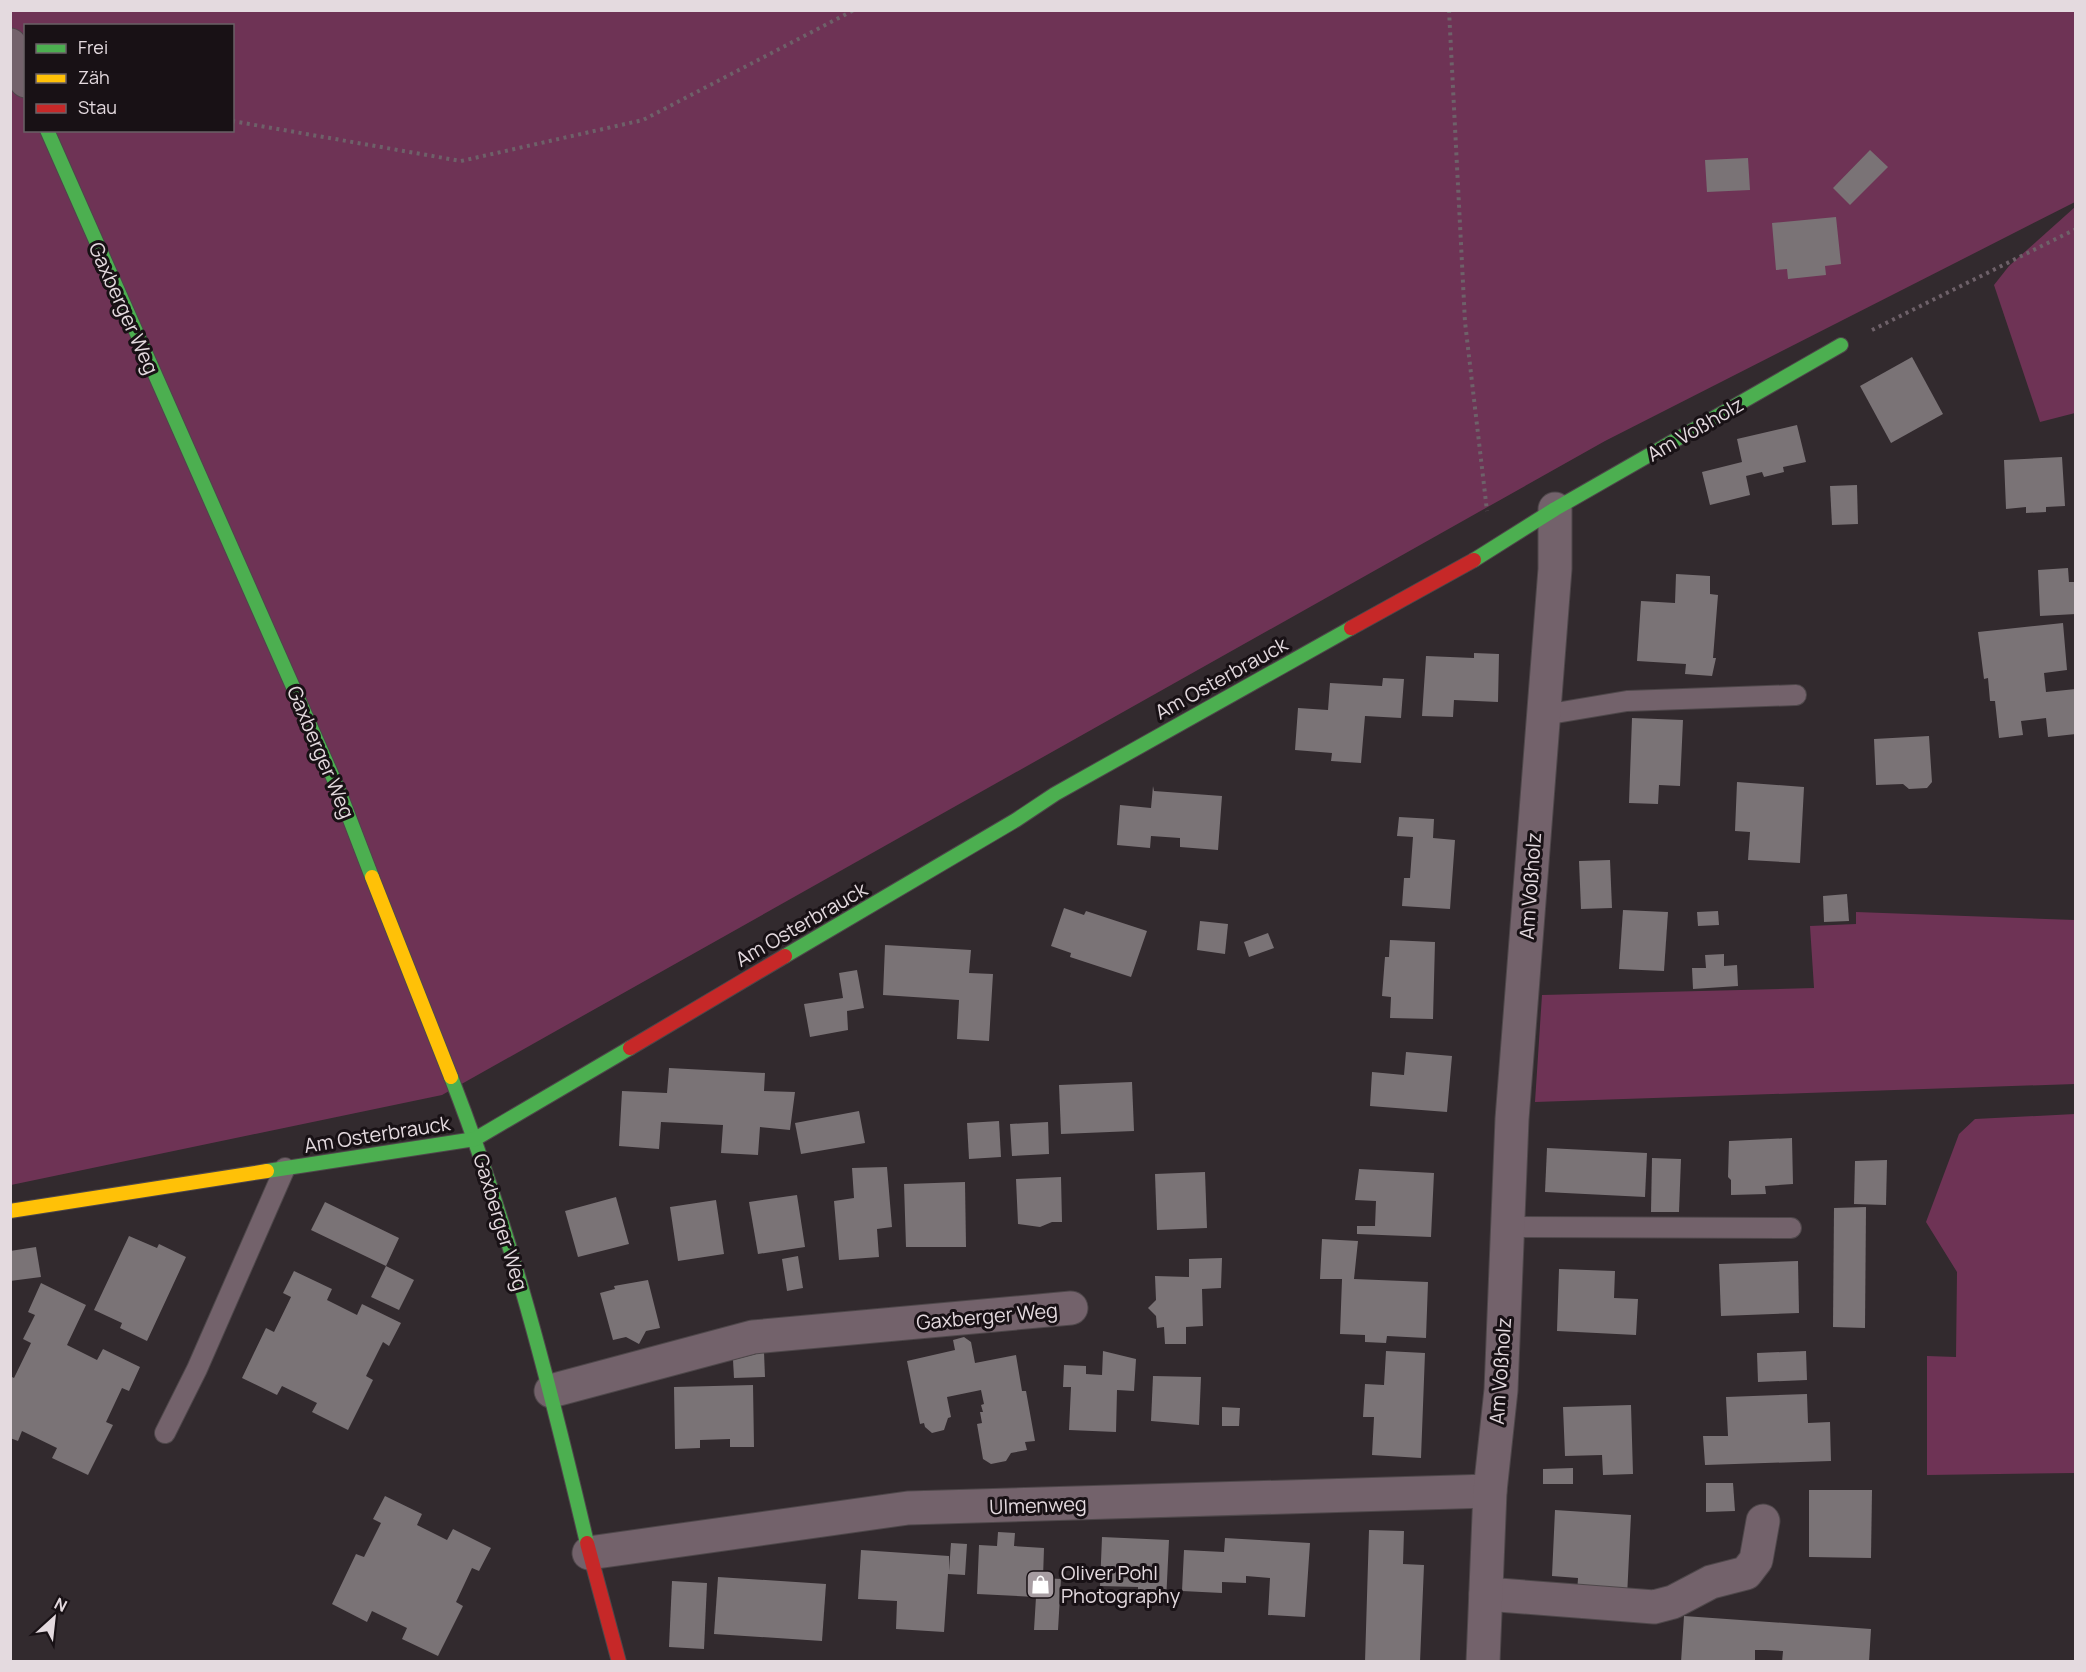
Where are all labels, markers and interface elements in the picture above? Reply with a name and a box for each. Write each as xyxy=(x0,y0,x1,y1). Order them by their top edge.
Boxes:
legend xyxy=(24,24,234,132)
text: Frei xyxy=(78,35,108,59)
text: Zäh xyxy=(78,65,110,89)
text: Stau xyxy=(78,95,117,119)
street label: Gaxberger Weg xyxy=(83,238,165,378)
street label: Am Voßholz xyxy=(1642,390,1748,468)
street label: Am Osterbrauck xyxy=(1150,630,1293,726)
street label: Gaxberger Weg xyxy=(281,681,361,823)
street label: Am Voßholz xyxy=(1513,832,1547,940)
street label: Am Osterbrauck xyxy=(730,875,873,973)
street label: Am Osterbrauck xyxy=(302,1109,453,1159)
street label: Gaxberger Weg xyxy=(467,1150,535,1294)
street label: Gaxberger Weg xyxy=(915,1296,1059,1336)
street label: Am Voßholz xyxy=(1483,1317,1517,1425)
street label: Ulmenweg xyxy=(989,1490,1087,1520)
place label: Oliver Pohl Photography xyxy=(1061,1559,1181,1609)
shop icon: Oliver Pohl Photography xyxy=(1024,1568,1056,1600)
north arrow xyxy=(24,1588,84,1648)
text: N xyxy=(51,1592,71,1617)

